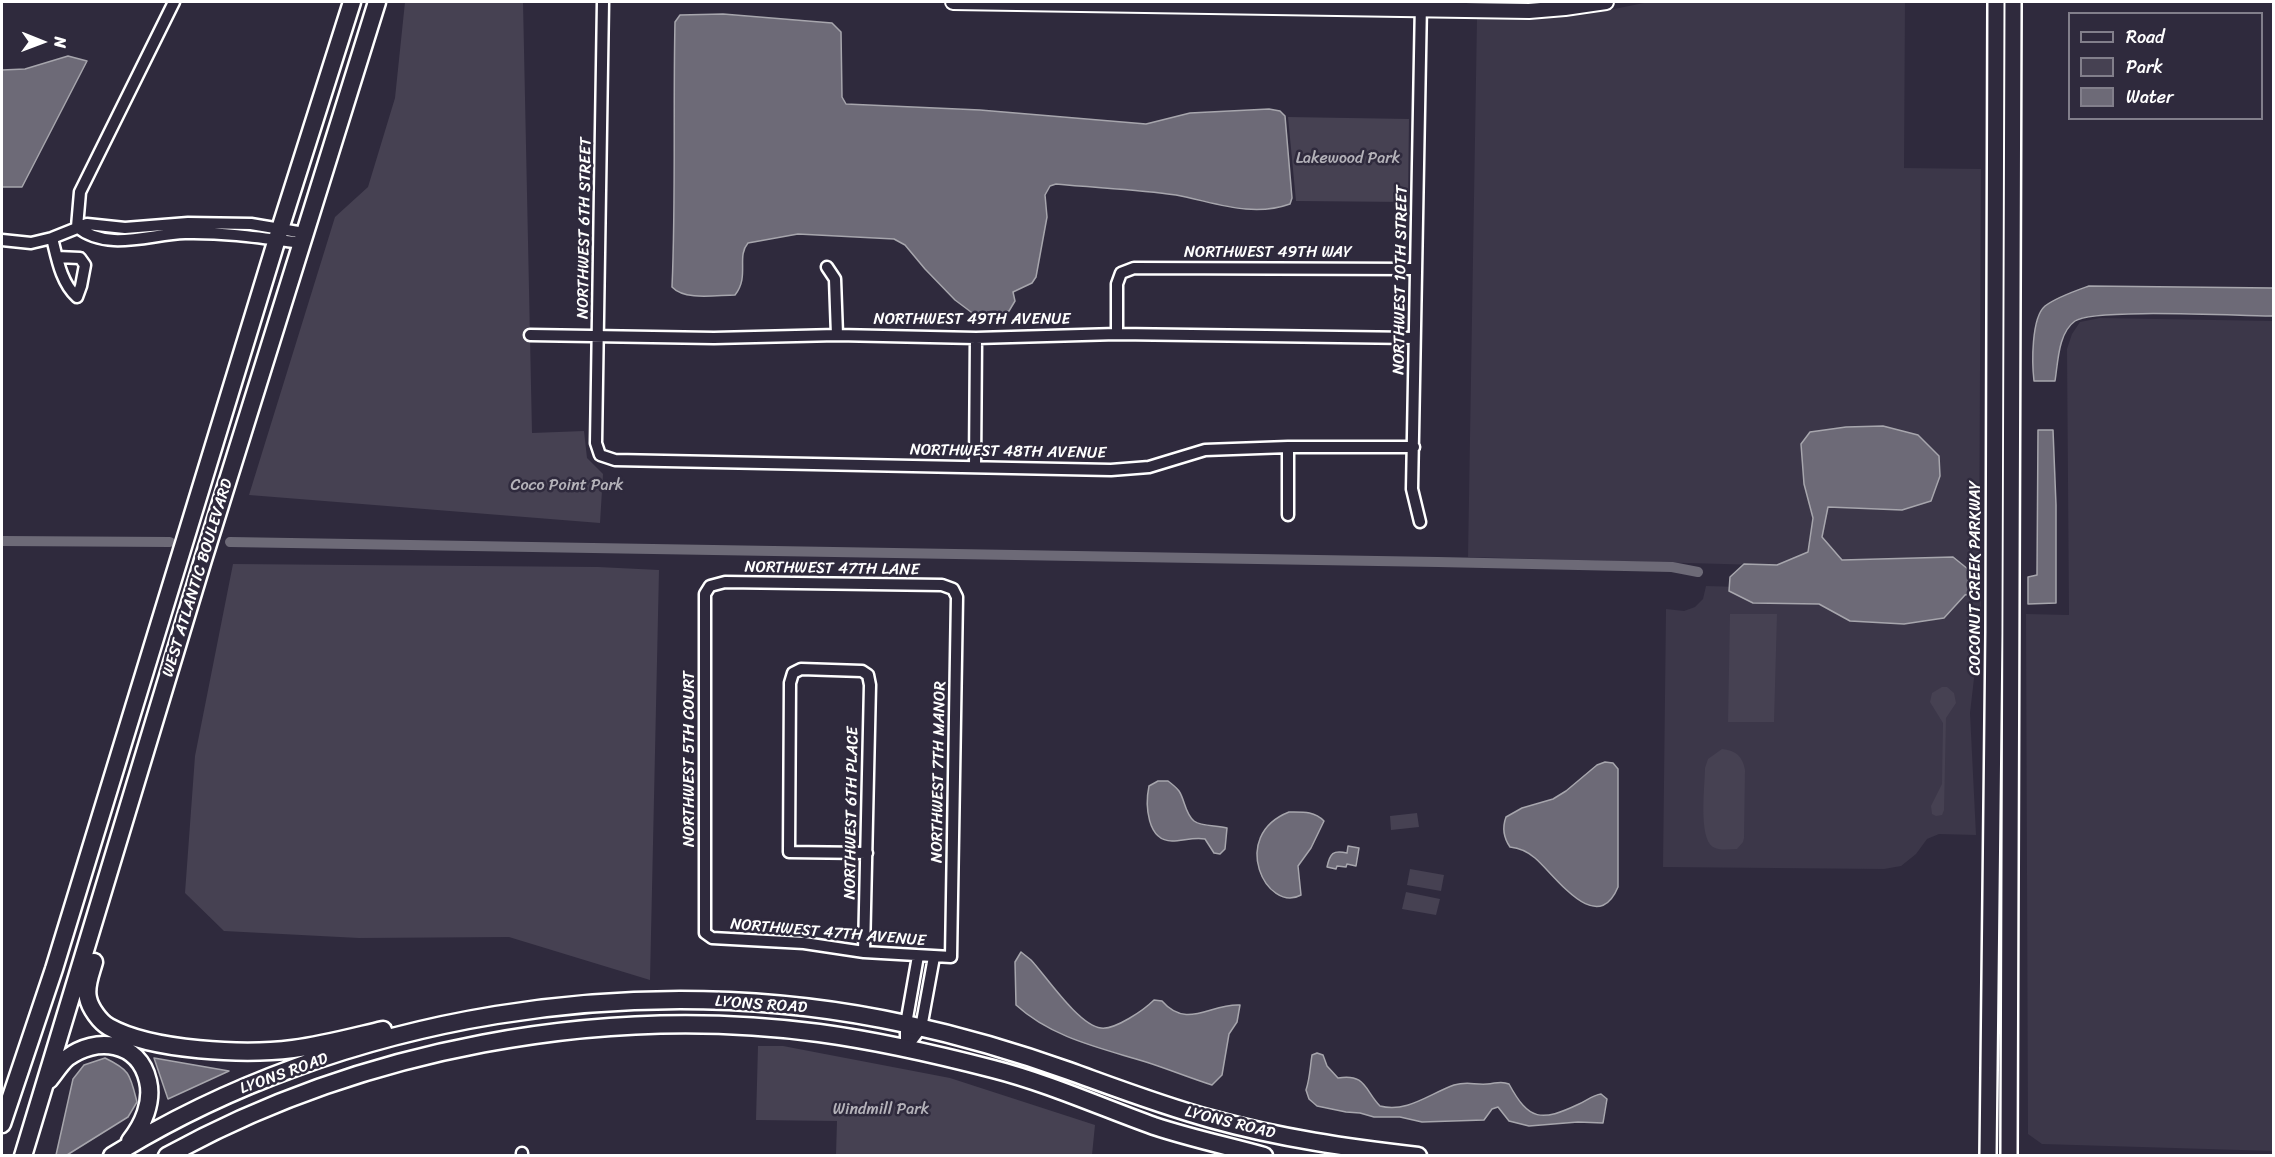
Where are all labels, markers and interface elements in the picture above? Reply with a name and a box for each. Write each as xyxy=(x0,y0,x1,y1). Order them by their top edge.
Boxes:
north arrow xyxy=(12,12,72,72)
legend xyxy=(2068,12,2263,120)
text: Road xyxy=(2126,21,2165,53)
text: N xyxy=(46,37,75,48)
text: Park xyxy=(2126,51,2163,83)
text: Water xyxy=(2126,81,2173,113)
street label: NORTHWEST 6TH STREET xyxy=(574,137,596,319)
park label: Lakewood Park xyxy=(1296,149,1400,169)
street label: NORTHWEST 10TH STREET xyxy=(1390,185,1412,375)
street label: NORTHWEST 49TH WAY xyxy=(1184,243,1352,263)
street label: NORTHWEST 49TH AVENUE xyxy=(874,310,1070,330)
street label: NORTHWEST 48TH AVENUE xyxy=(910,441,1106,463)
park label: Coco Point Park xyxy=(510,476,624,496)
street label: WEST ATLANTIC BOULEVARD xyxy=(159,477,237,679)
street label: COCONUT CREEK PARKWAY xyxy=(1966,481,1986,675)
street label: NORTHWEST 47TH LANE xyxy=(744,558,920,580)
street label: NORTHWEST 5TH COURT xyxy=(680,671,700,847)
street label: NORTHWEST 7TH MANOR xyxy=(928,681,950,863)
street label: NORTHWEST 6TH PLACE xyxy=(841,726,863,900)
street label: NORTHWEST 47TH AVENUE xyxy=(729,915,927,951)
street label: LYONS ROAD xyxy=(714,992,808,1018)
street label: LYONS ROAD xyxy=(237,1049,331,1099)
park label: Windmill Park xyxy=(833,1100,929,1120)
street label: LYONS ROAD xyxy=(1183,1103,1277,1143)

